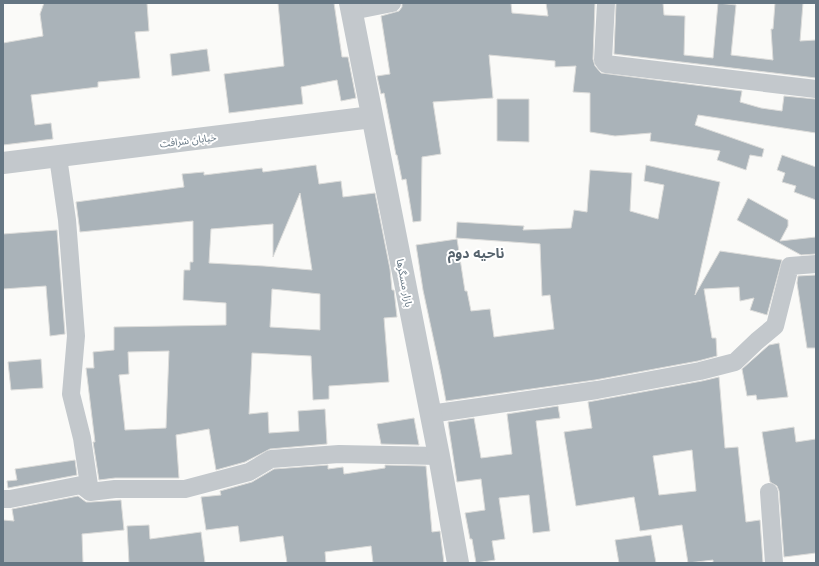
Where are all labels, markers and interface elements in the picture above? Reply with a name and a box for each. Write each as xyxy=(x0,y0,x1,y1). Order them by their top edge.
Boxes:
street label: خیابان شرافت xyxy=(159,132,217,150)
district label: ناحیه دوم xyxy=(448,245,504,264)
street label: بازار مسگرها xyxy=(393,258,415,309)

